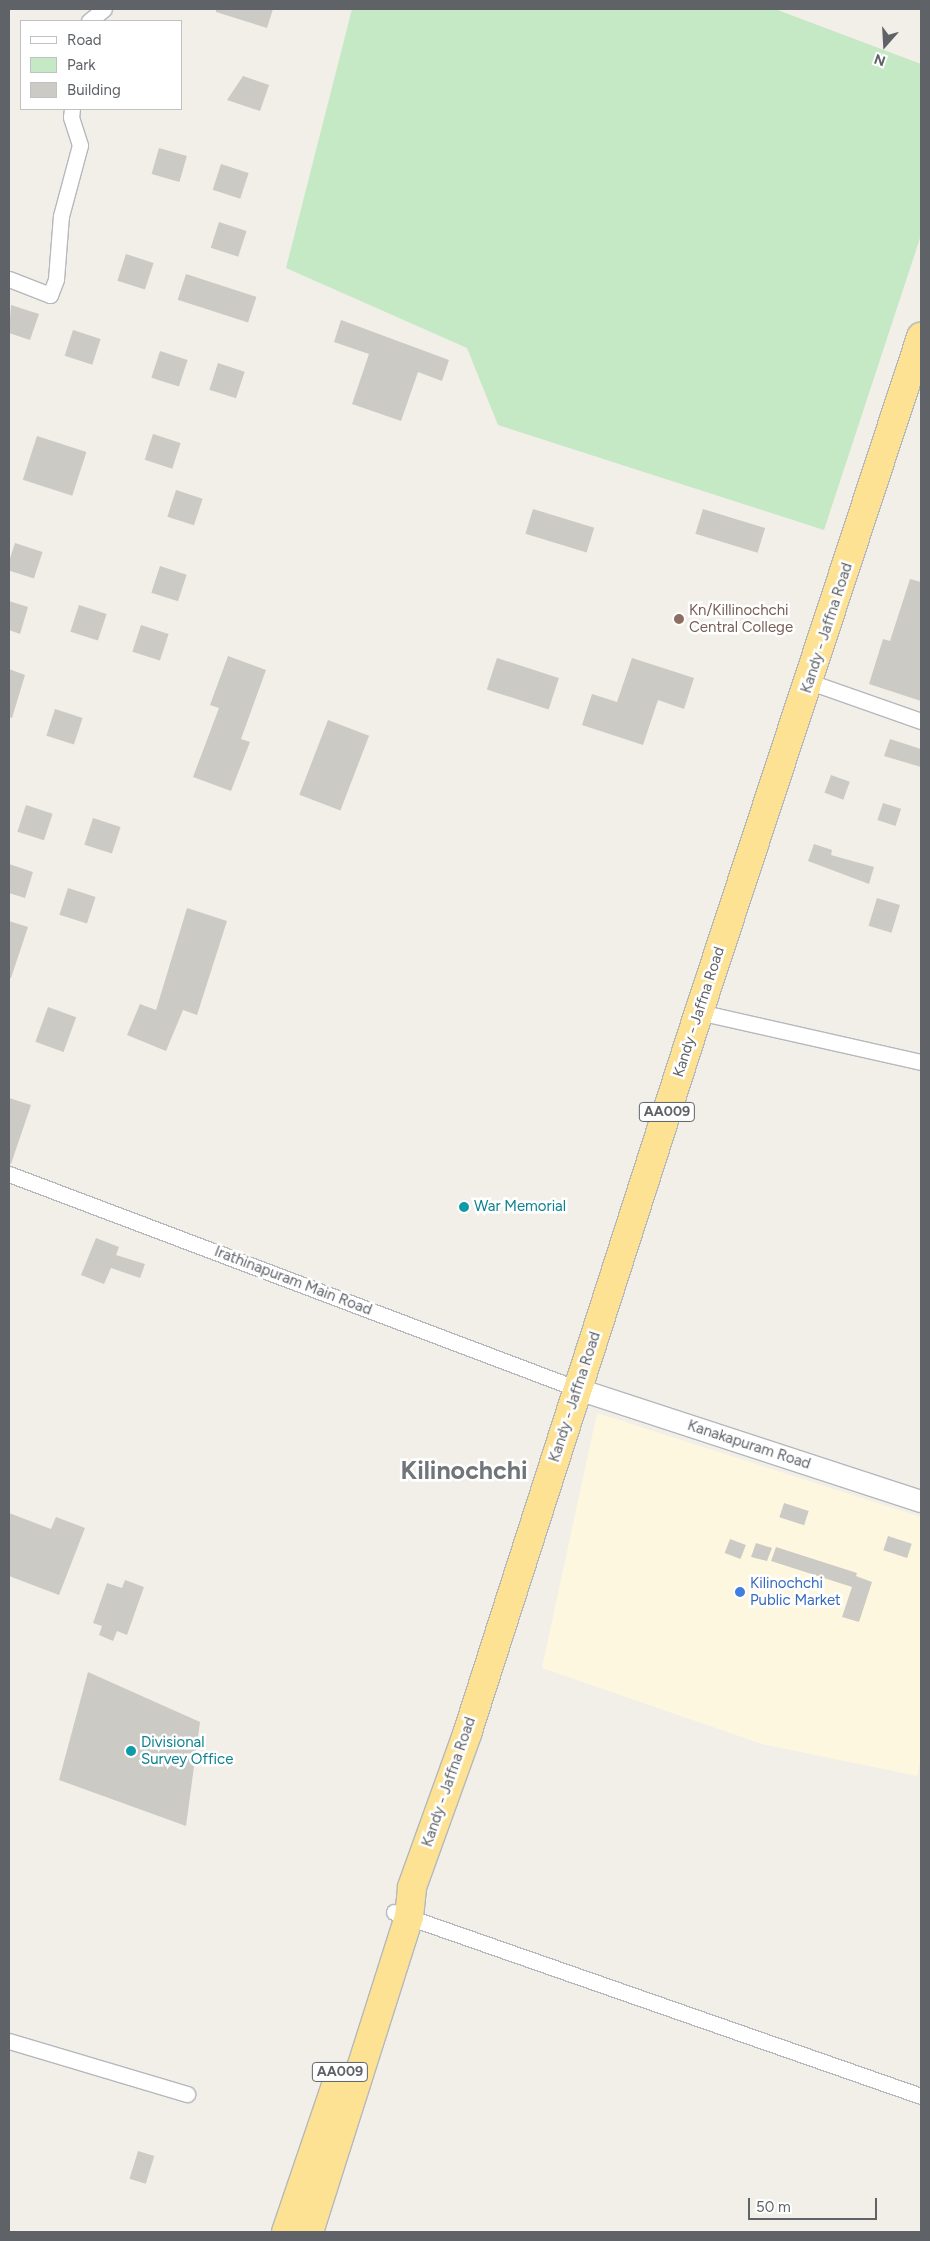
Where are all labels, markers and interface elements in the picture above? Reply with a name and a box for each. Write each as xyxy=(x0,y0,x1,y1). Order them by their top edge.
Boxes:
legend xyxy=(20,20,182,110)
north arrow xyxy=(860,20,910,70)
text: Road xyxy=(67,31,102,49)
text: N xyxy=(872,50,888,69)
text: Park xyxy=(67,56,96,74)
text: Building xyxy=(67,81,121,99)
street label: Kandy - Jaffna Road xyxy=(797,561,857,695)
place label: Kn/Killinochchi Central College xyxy=(689,601,793,636)
marker: Kn/Killinochchi Central College xyxy=(673,613,685,625)
street label: Kandy - Jaffna Road xyxy=(669,945,729,1079)
road number: AA009 xyxy=(638,1100,696,1124)
place label: War Memorial xyxy=(474,1198,566,1216)
marker: War Memorial xyxy=(458,1201,470,1213)
street label: Irathinapuram Main Road xyxy=(212,1243,374,1319)
street label: Kandy - Jaffna Road xyxy=(545,1330,605,1464)
street label: Kanakapuram Road xyxy=(685,1417,813,1473)
district label: Kilinochchi xyxy=(401,1455,527,1485)
place label: Kilinochchi Public Market xyxy=(750,1574,841,1609)
marker: Kilinochchi Public Market xyxy=(734,1586,746,1598)
street label: Kandy - Jaffna Road xyxy=(418,1715,480,1849)
place label: Divisional Survey Office xyxy=(141,1733,233,1768)
marker: Divisional Survey Office xyxy=(125,1745,137,1757)
road number: AA009 xyxy=(311,2060,369,2084)
scale bar xyxy=(750,2188,879,2220)
text: 50 m xyxy=(756,2198,791,2216)

